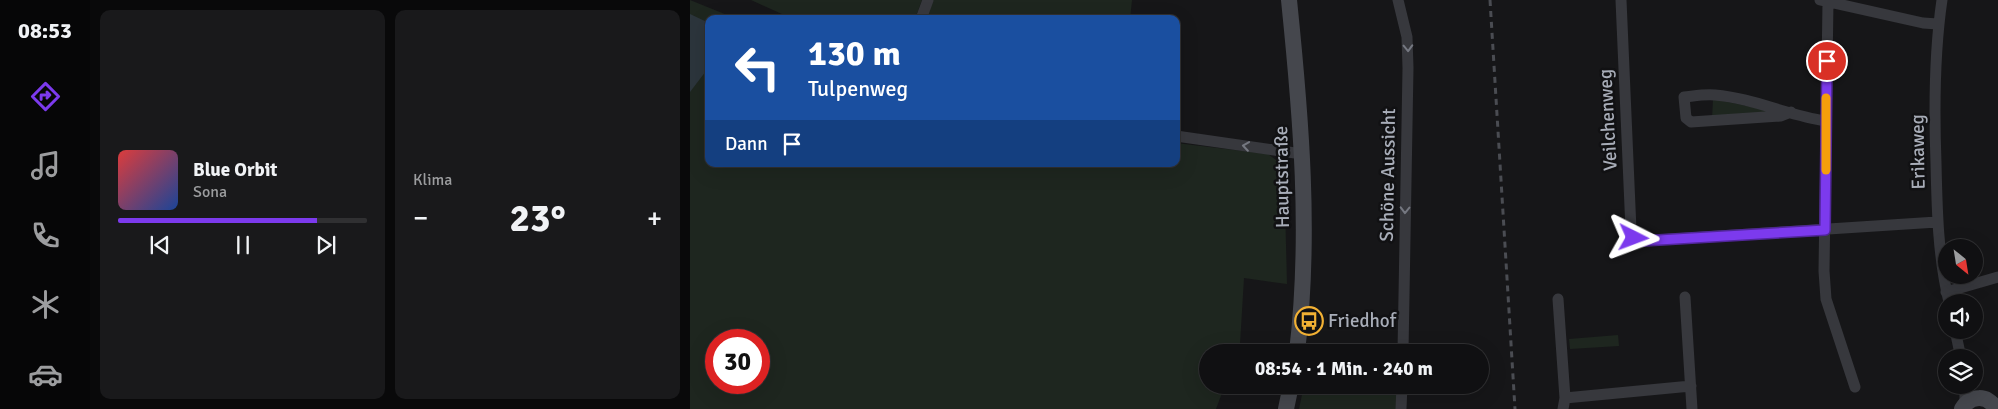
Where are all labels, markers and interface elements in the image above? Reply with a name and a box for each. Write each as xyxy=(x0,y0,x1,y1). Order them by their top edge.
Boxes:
text: 08:53 xyxy=(18,17,72,44)
text: 130 m xyxy=(808,32,901,75)
icon: left xyxy=(725,35,790,100)
pin xyxy=(1806,40,1848,82)
one-way arrow xyxy=(1402,44,1413,52)
icon: arrive xyxy=(1813,47,1841,75)
street label: Veilchenweg xyxy=(1593,68,1623,172)
text: Tulpenweg xyxy=(808,75,908,102)
icon: directions xyxy=(28,79,63,114)
street label: Schöne Aussicht xyxy=(1375,108,1401,242)
street label: Erikaweg xyxy=(1905,114,1931,190)
street label: Hauptstraße xyxy=(1269,126,1295,228)
icon: arrive xyxy=(778,130,806,158)
text: Dann xyxy=(725,132,768,156)
one-way arrow xyxy=(1242,141,1250,151)
icon: music xyxy=(28,148,63,183)
text: Blue Orbit xyxy=(193,158,277,182)
text: Klima xyxy=(413,170,452,190)
text: Sona xyxy=(193,182,227,202)
text: 23° xyxy=(509,195,566,242)
text: − xyxy=(413,201,428,235)
text: + xyxy=(647,201,662,235)
one-way arrow xyxy=(1400,206,1410,214)
position arrow xyxy=(1607,211,1659,263)
icon: phone xyxy=(28,218,63,253)
icon: previous xyxy=(146,231,174,259)
icon: pause xyxy=(229,231,257,259)
icon: next xyxy=(312,231,340,259)
north arrow xyxy=(1938,239,1982,284)
map controls xyxy=(1938,239,1983,394)
icon: climate xyxy=(28,287,63,322)
button: sound xyxy=(1938,294,1983,339)
bus stop icon: Friedhof xyxy=(1294,306,1324,336)
place label: Friedhof xyxy=(1328,309,1398,333)
speed limit sign: 30 xyxy=(705,329,770,394)
button: layers xyxy=(1938,349,1983,394)
icon: car xyxy=(28,357,63,392)
text: 08:54 · 1 Min. · 240 m xyxy=(1255,357,1433,381)

